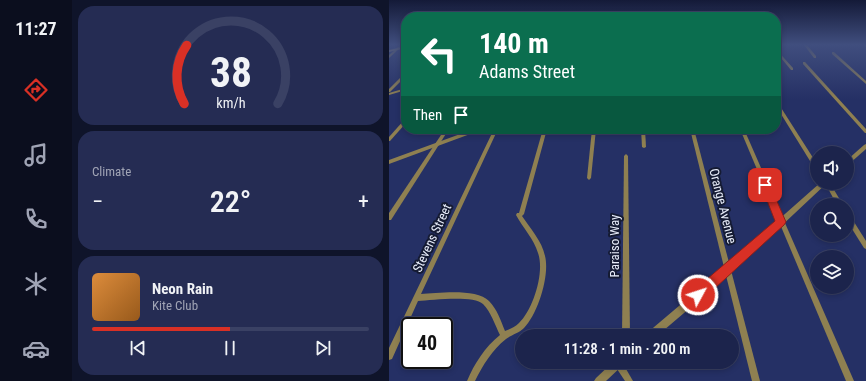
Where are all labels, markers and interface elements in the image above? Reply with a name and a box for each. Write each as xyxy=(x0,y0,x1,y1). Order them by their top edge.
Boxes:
text: 11:27 xyxy=(15,18,57,39)
text: 140 m xyxy=(479,27,549,60)
icon: left xyxy=(413,28,465,80)
text: 38 xyxy=(209,47,252,96)
text: Adams Street xyxy=(479,61,575,82)
icon: directions xyxy=(22,76,50,104)
text: km/h xyxy=(216,94,245,110)
icon: arrive xyxy=(450,104,472,126)
text: Then xyxy=(413,106,442,124)
icon: music xyxy=(22,141,50,169)
map controls xyxy=(810,146,854,294)
button: sound xyxy=(810,146,854,190)
text: Climate xyxy=(92,164,131,179)
street label: Orange Avenue xyxy=(706,167,740,245)
pin xyxy=(748,168,782,202)
icon: arrive xyxy=(754,174,776,196)
text: 22° xyxy=(210,184,251,219)
text: − xyxy=(92,189,103,214)
text: + xyxy=(358,189,369,214)
button: search xyxy=(810,198,854,242)
street label: Stevens Street xyxy=(410,201,454,275)
icon: phone xyxy=(22,205,50,233)
street label: Paraiso Way xyxy=(607,214,622,277)
button: layers xyxy=(810,250,854,294)
icon: climate xyxy=(22,270,50,298)
position arrow xyxy=(677,274,719,316)
text: Neon Rain xyxy=(152,280,213,298)
text: Kite Club xyxy=(152,298,198,313)
speed limit sign: 40 xyxy=(401,317,453,369)
icon: car xyxy=(22,335,50,363)
icon: previous xyxy=(127,337,149,359)
icon: pause xyxy=(219,337,241,359)
icon: next xyxy=(312,337,334,359)
text: 11:28 · 1 min · 200 m xyxy=(564,340,690,358)

